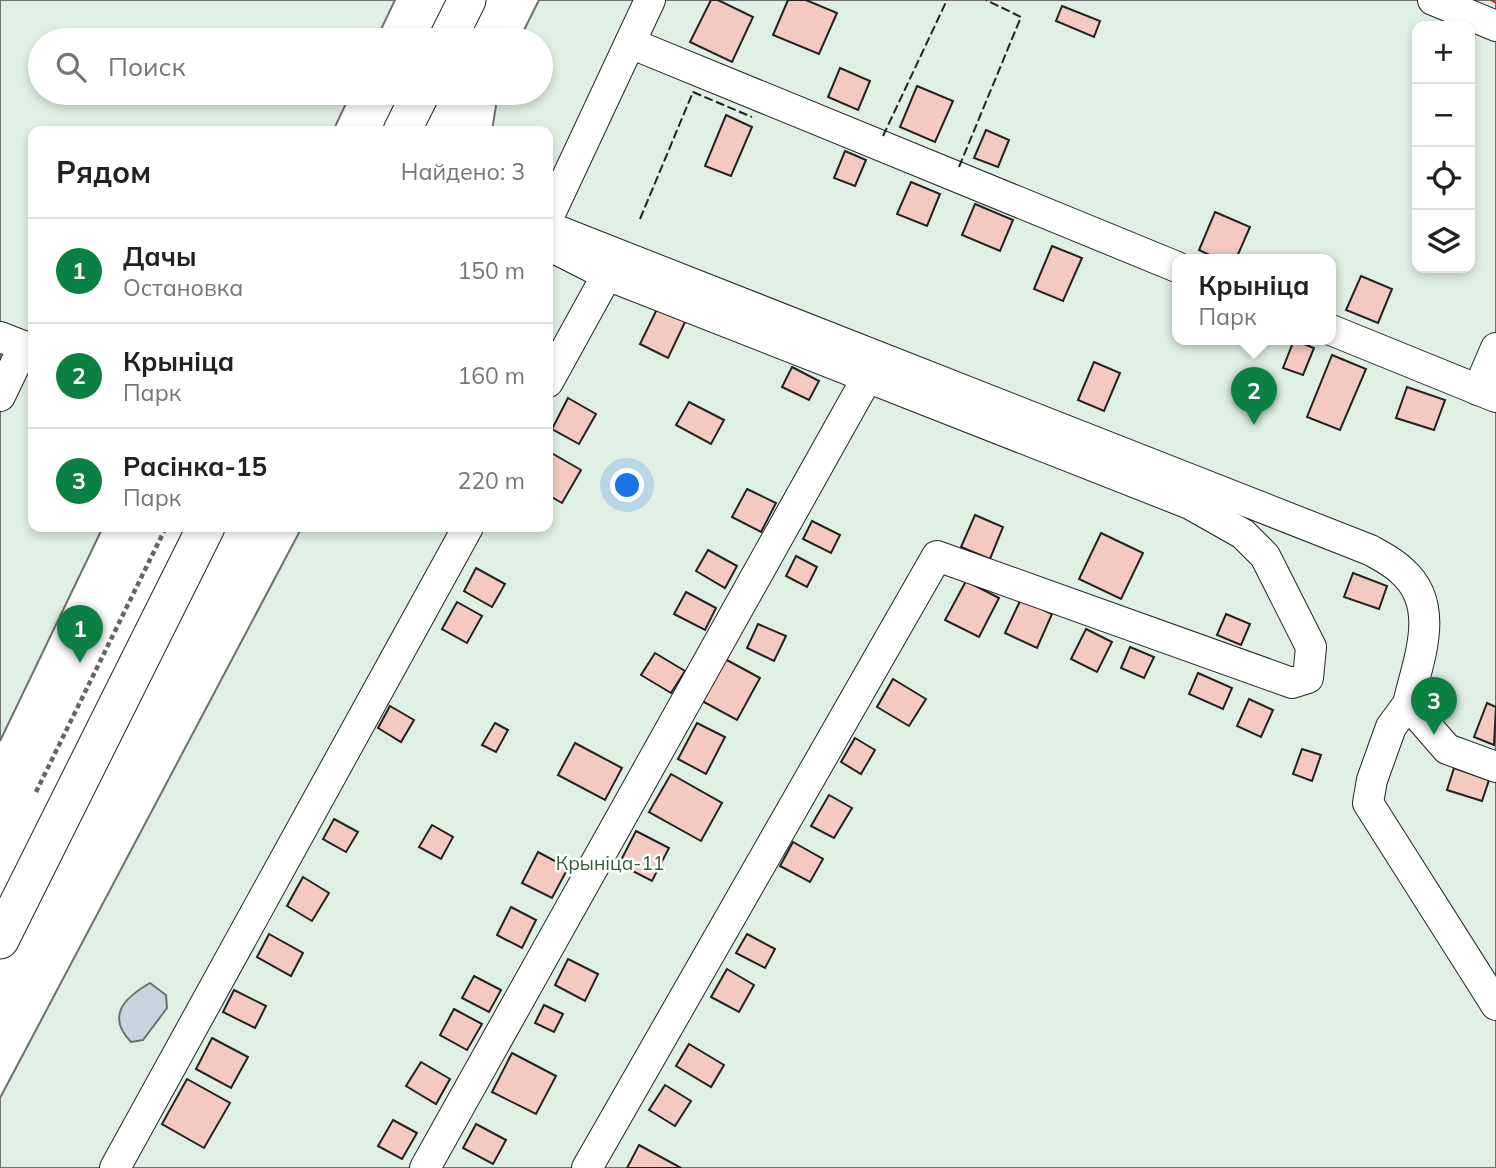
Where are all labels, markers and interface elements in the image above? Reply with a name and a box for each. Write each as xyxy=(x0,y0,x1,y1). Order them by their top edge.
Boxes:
map controls xyxy=(1412,21,1475,273)
button: + xyxy=(1412,21,1475,84)
search box xyxy=(28,28,553,105)
icon: search xyxy=(52,48,90,86)
text: Поиск xyxy=(108,50,186,83)
button: − xyxy=(1412,84,1475,147)
button: locate xyxy=(1412,147,1475,210)
text: Рядом xyxy=(56,153,151,191)
text: Найдено: 3 xyxy=(401,157,525,186)
button: layers xyxy=(1412,210,1475,273)
text: Дачы xyxy=(123,240,197,273)
popup xyxy=(1172,254,1336,345)
text: 1 xyxy=(72,256,86,285)
text: 150 m xyxy=(457,256,525,285)
text: Крыніца xyxy=(1198,269,1310,302)
text: Остановка xyxy=(123,273,243,302)
text: Парк xyxy=(1198,302,1256,331)
text: Крыніца xyxy=(123,345,234,378)
text: 2 xyxy=(72,361,86,390)
text: 160 m xyxy=(457,361,525,390)
pin: 2 xyxy=(1231,367,1277,425)
text: Парк xyxy=(123,378,181,407)
text: Расінка-15 xyxy=(123,450,267,483)
text: 3 xyxy=(72,466,86,495)
text: 220 m xyxy=(457,466,525,495)
your location xyxy=(610,468,644,502)
text: Парк xyxy=(123,483,181,512)
pin: 1 xyxy=(57,605,103,663)
pin: 3 xyxy=(1411,677,1457,735)
park label: Крыніца-11 xyxy=(556,851,664,875)

